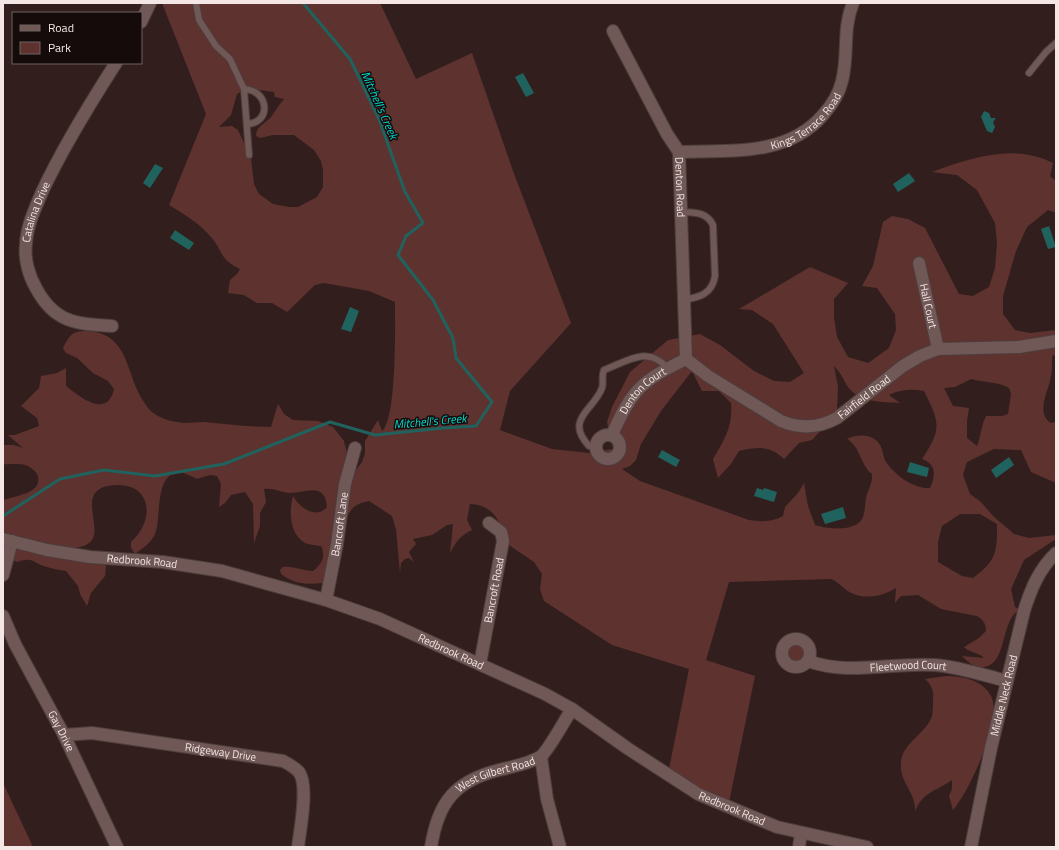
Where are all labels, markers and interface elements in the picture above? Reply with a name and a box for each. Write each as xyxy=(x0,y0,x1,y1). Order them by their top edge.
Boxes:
legend xyxy=(12,12,142,64)
text: Road xyxy=(48,18,74,37)
text: Park xyxy=(48,38,71,57)
water label: Mitchell's Creek xyxy=(356,68,404,144)
street label: Kings Terrace Road xyxy=(769,90,845,153)
street label: Denton Road xyxy=(671,157,689,218)
street label: Catalina Drive xyxy=(18,178,54,243)
street label: Hall Court xyxy=(916,282,941,330)
street label: Denton Court xyxy=(615,363,669,417)
street label: Fairfield Road xyxy=(834,371,894,423)
water label: Mitchell's Creek xyxy=(393,408,469,434)
street label: Bancroft Lane xyxy=(327,491,352,558)
street label: Redbrook Road xyxy=(106,550,178,572)
street label: Bancroft Road xyxy=(480,556,508,624)
street label: Redbrook Road xyxy=(416,629,487,673)
street label: Middle Neck Road xyxy=(986,653,1021,738)
street label: Fleetwood Court xyxy=(869,657,948,676)
street label: Gay Drive xyxy=(44,708,79,754)
street label: Ridgeway Drive xyxy=(184,739,258,765)
street label: West Gilbert Road xyxy=(452,752,538,796)
street label: Redbrook Road xyxy=(696,787,768,829)

